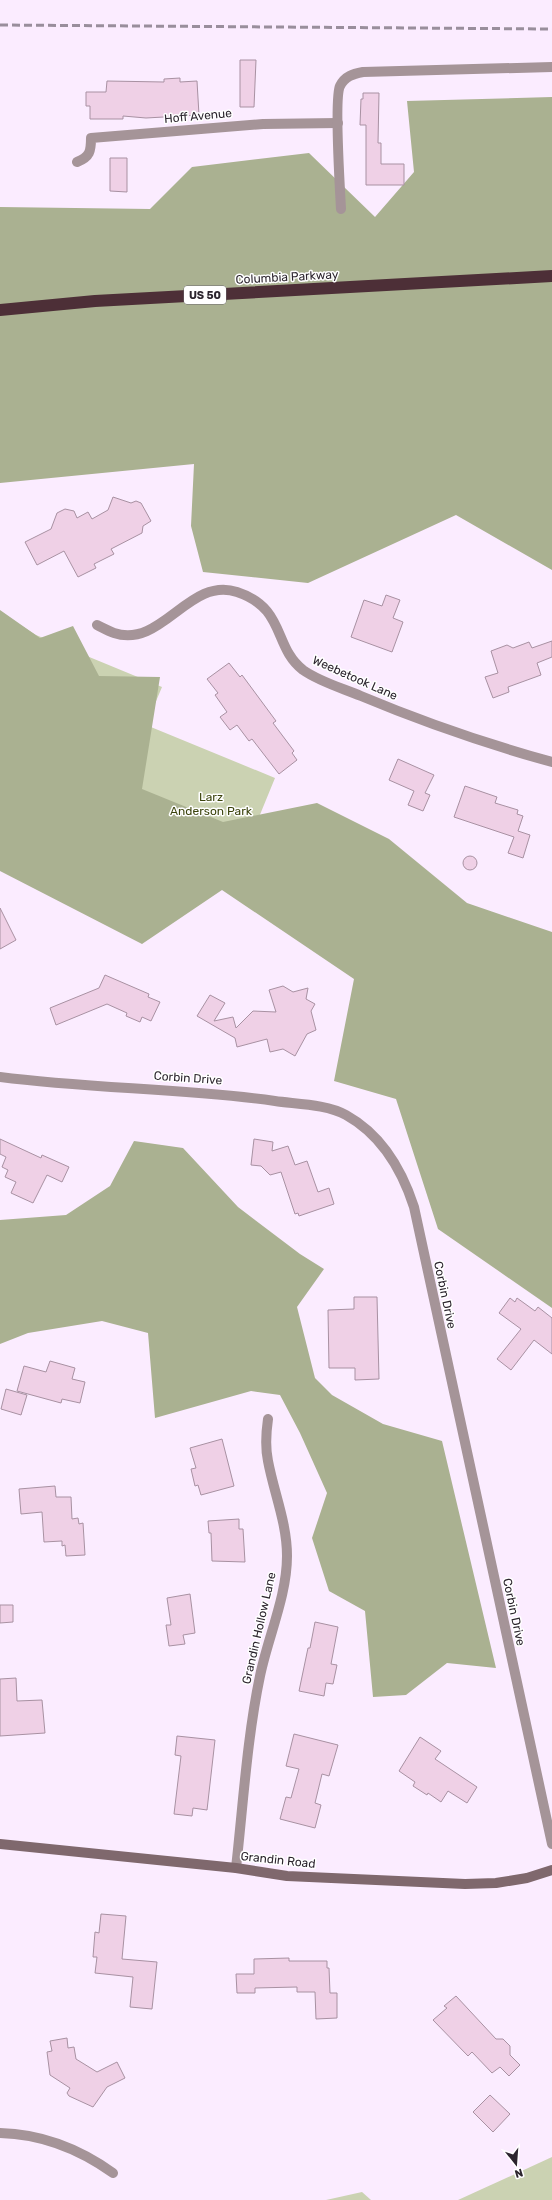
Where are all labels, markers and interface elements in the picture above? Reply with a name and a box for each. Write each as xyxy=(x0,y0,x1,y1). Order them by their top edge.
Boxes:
street label: Hoff Avenue xyxy=(163,106,233,126)
street label: Columbia Parkway xyxy=(235,267,339,287)
road number: US 50 xyxy=(184,286,226,304)
street label: Weebetook Lane xyxy=(310,653,400,703)
park label: Larz Anderson Park xyxy=(170,790,253,818)
street label: Corbin Drive xyxy=(153,1069,223,1087)
street label: Corbin Drive xyxy=(431,1260,459,1330)
street label: Grandin Hollow Lane xyxy=(239,1570,279,1685)
street label: Corbin Drive xyxy=(500,1577,528,1647)
street label: Grandin Road xyxy=(240,1849,316,1871)
north arrow xyxy=(496,2144,536,2184)
text: N xyxy=(513,2166,524,2180)

